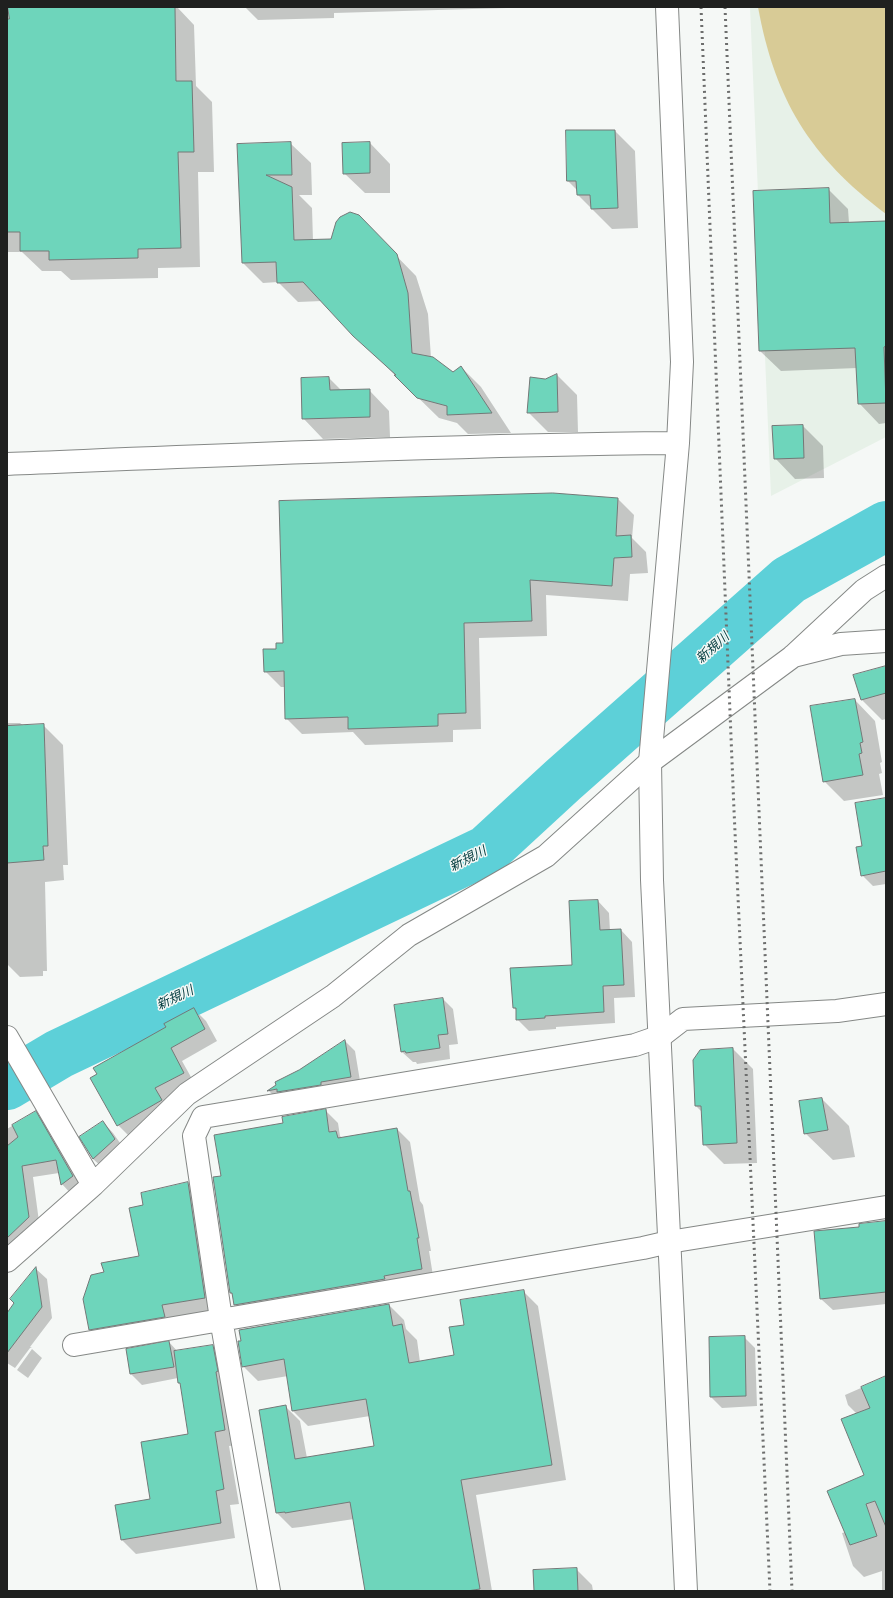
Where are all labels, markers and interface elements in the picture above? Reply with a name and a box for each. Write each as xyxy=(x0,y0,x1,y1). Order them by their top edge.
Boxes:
water label: 新規川 xyxy=(693,629,733,667)
water label: 新規川 xyxy=(447,843,489,875)
water label: 新規川 xyxy=(154,983,196,1013)

